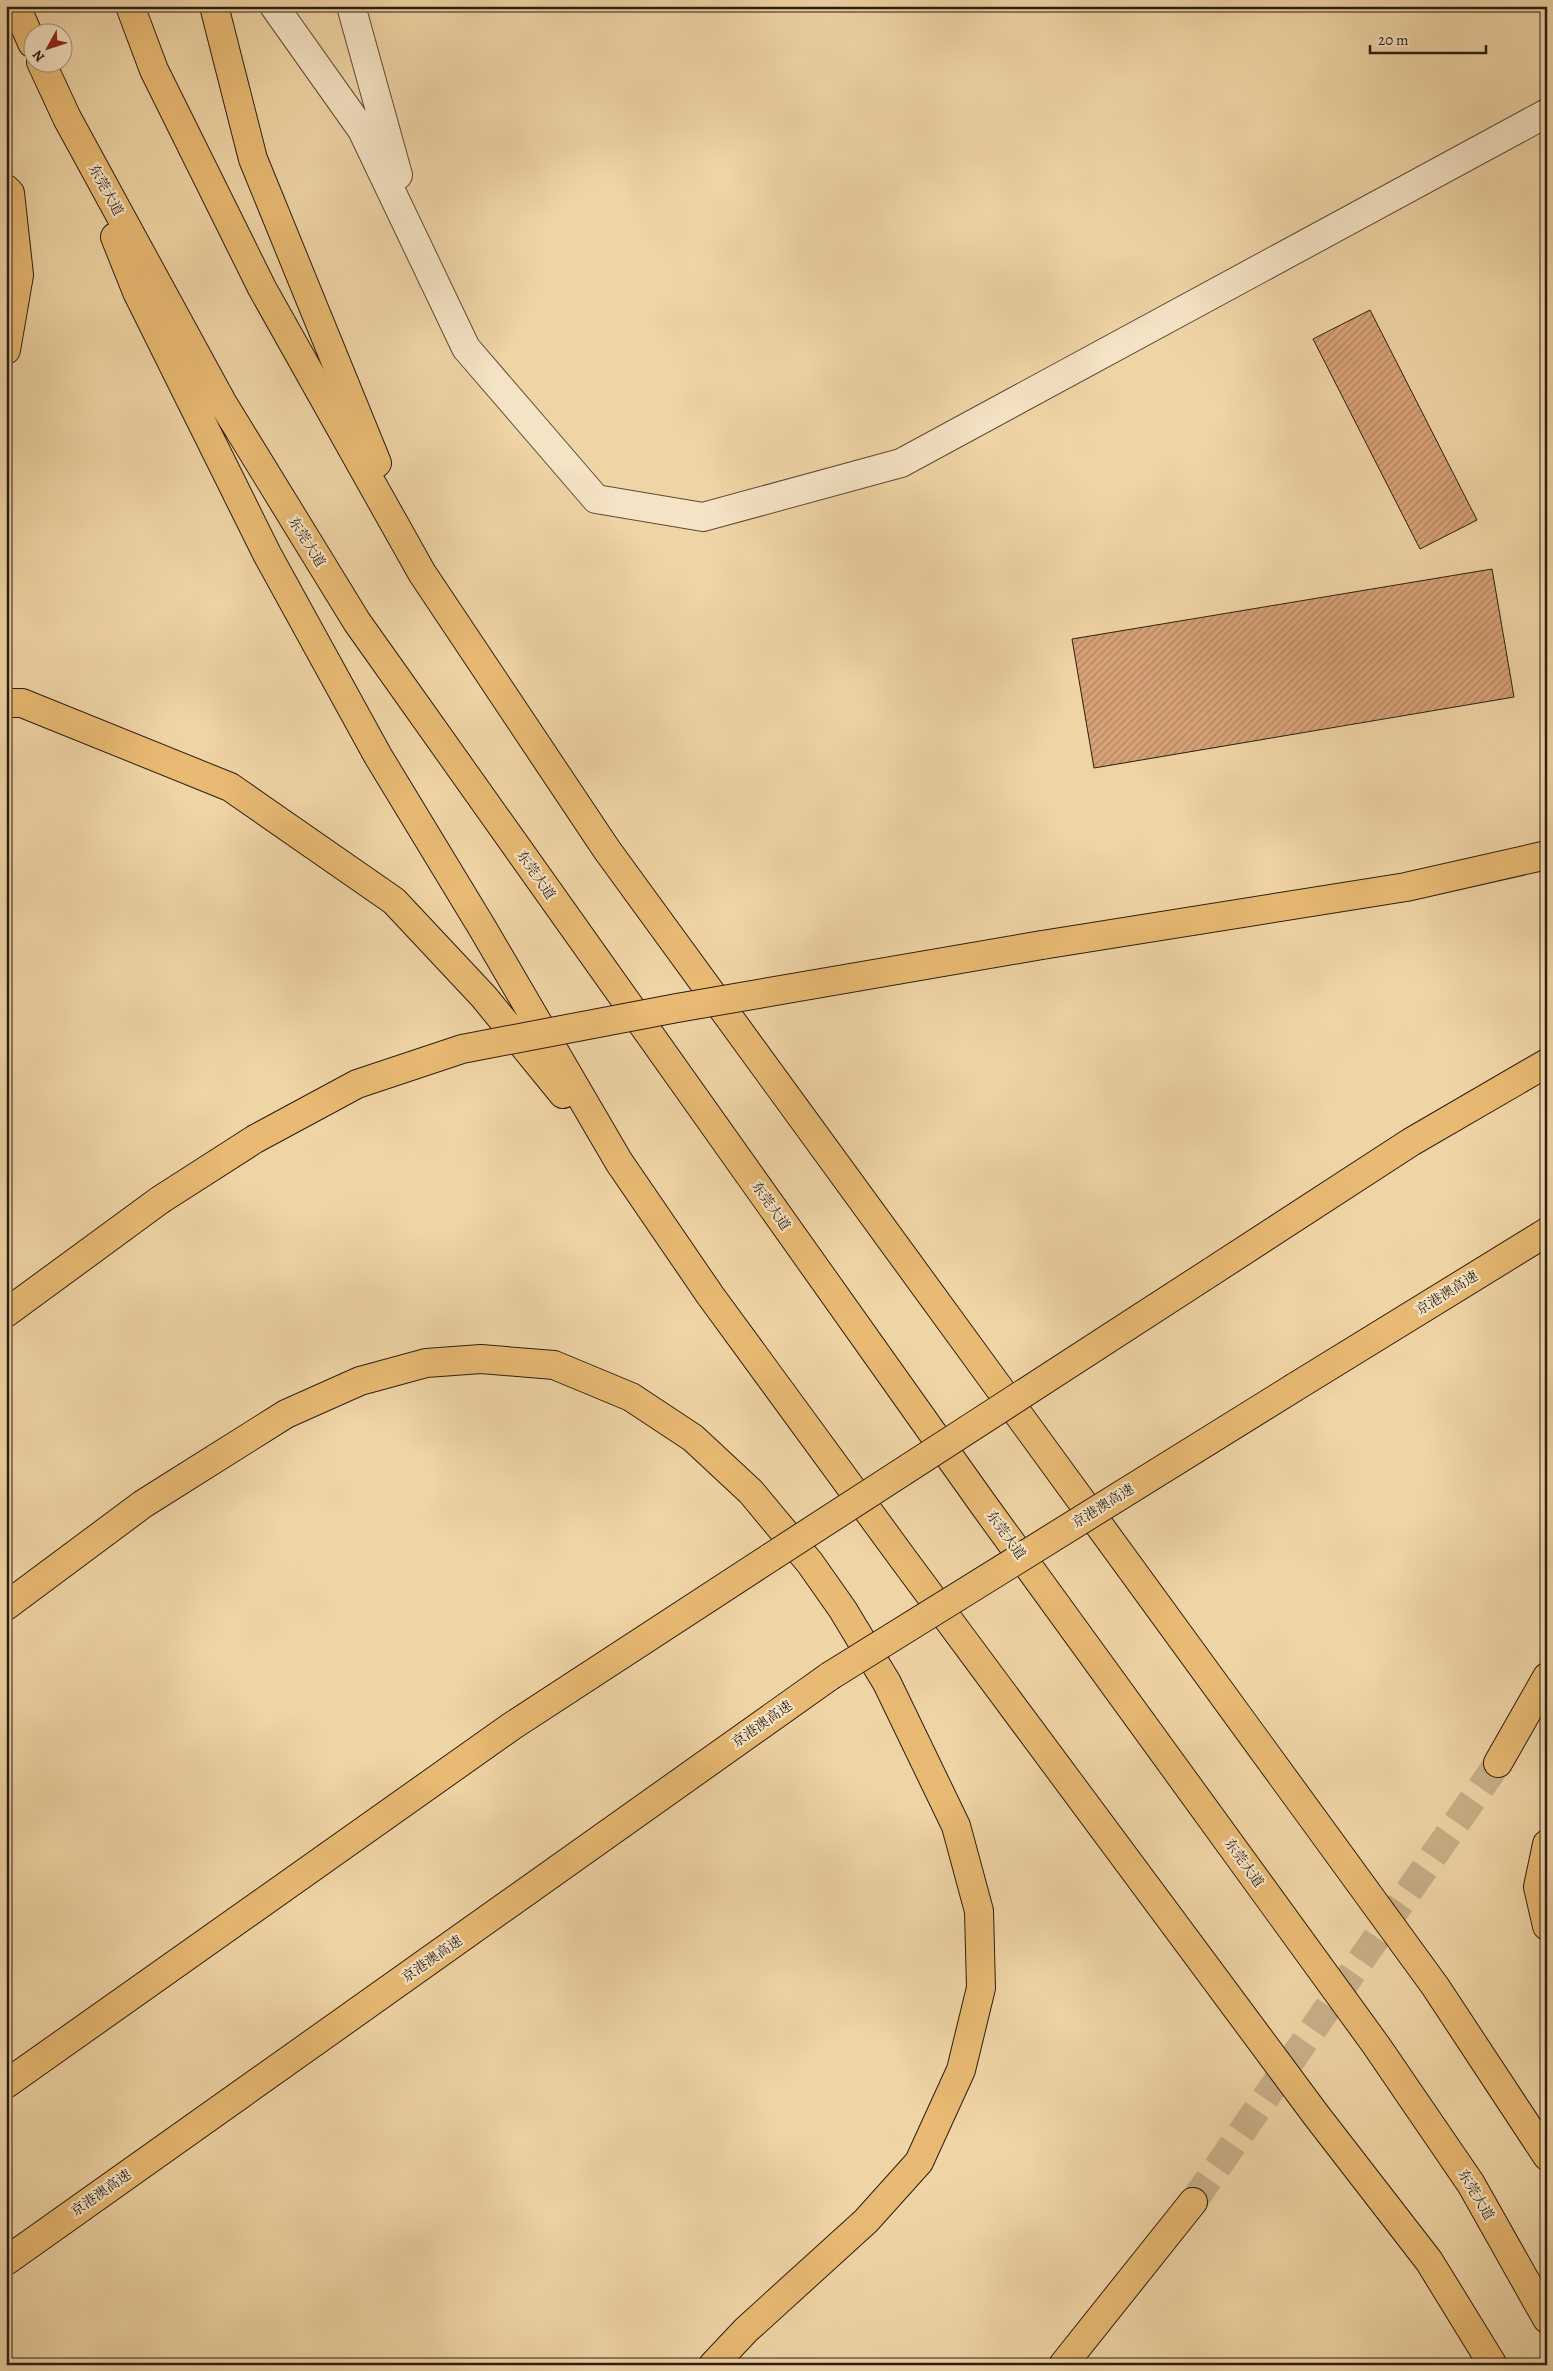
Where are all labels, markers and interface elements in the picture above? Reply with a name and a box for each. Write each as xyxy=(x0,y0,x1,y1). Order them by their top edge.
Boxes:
north arrow xyxy=(22,22,72,72)
scale bar xyxy=(1370,22,1487,54)
text: 20 m xyxy=(1378,30,1409,50)
text: N xyxy=(28,46,49,66)
street label: 东莞大道 xyxy=(84,161,128,219)
street label: 东莞大道 xyxy=(284,513,330,571)
street label: 东莞大道 xyxy=(512,847,560,903)
street label: 东莞大道 xyxy=(747,1178,795,1234)
street label: 京港澳高速 xyxy=(1412,1266,1482,1320)
street label: 京港澳高速 xyxy=(1068,1479,1138,1533)
street label: 东莞大道 xyxy=(982,1507,1030,1563)
street label: 京港澳高速 xyxy=(728,1696,796,1752)
street label: 东莞大道 xyxy=(1220,1835,1268,1891)
street label: 京港澳高速 xyxy=(398,1931,466,1987)
street label: 京港澳高速 xyxy=(67,2165,135,2221)
street label: 东莞大道 xyxy=(1453,2166,1499,2224)

